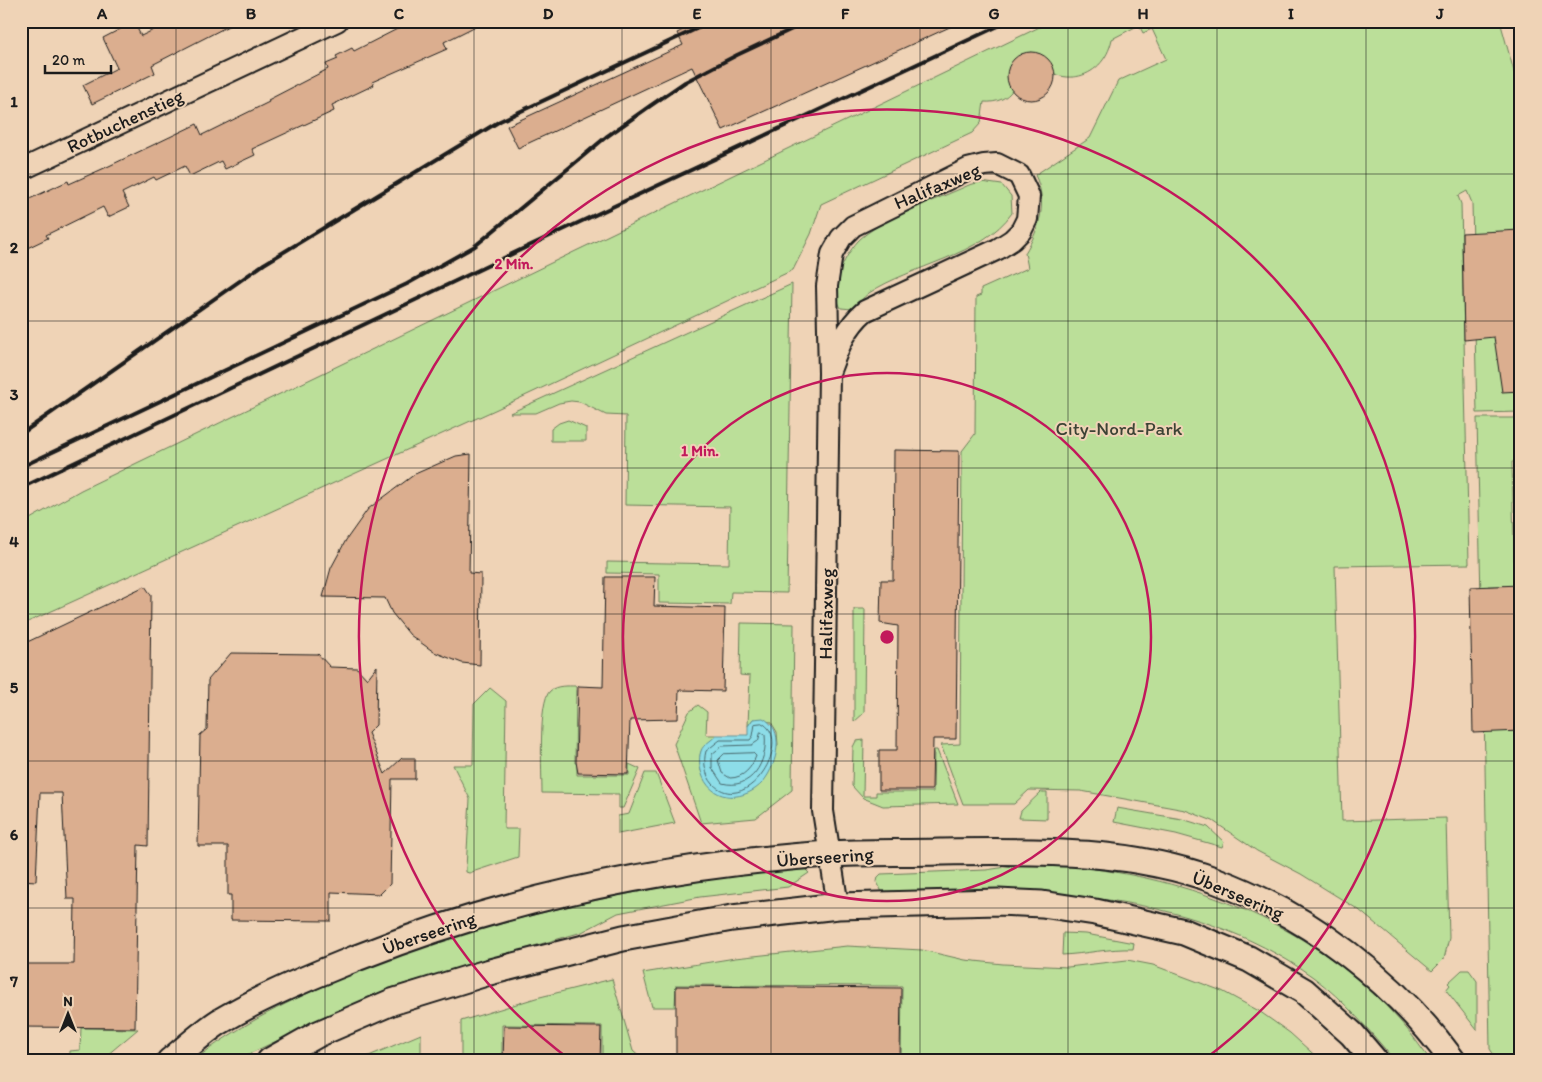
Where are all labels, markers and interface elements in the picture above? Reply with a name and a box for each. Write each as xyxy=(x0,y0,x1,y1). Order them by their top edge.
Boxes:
text: A xyxy=(96,4,108,23)
text: B xyxy=(246,4,257,23)
text: C xyxy=(394,4,405,23)
text: D xyxy=(543,4,554,23)
text: E xyxy=(693,4,702,23)
text: F xyxy=(841,4,850,23)
text: G xyxy=(988,4,1000,23)
text: H xyxy=(1137,4,1149,23)
text: I xyxy=(1288,4,1294,23)
text: J xyxy=(1435,4,1444,23)
scale bar xyxy=(45,42,111,74)
text: 20 m xyxy=(52,51,86,69)
street label: Rotbuchenstieg xyxy=(63,84,187,158)
text: 1 xyxy=(10,92,18,111)
street label: Halifaxweg xyxy=(890,157,984,214)
text: 2 xyxy=(10,238,19,257)
text: 2 Min. xyxy=(494,255,534,273)
text: 3 xyxy=(10,385,19,404)
park label: City-Nord-Park xyxy=(1056,417,1183,440)
text: 1 Min. xyxy=(681,442,719,460)
text: 4 xyxy=(9,532,19,551)
street label: Halifaxweg xyxy=(814,568,838,660)
centre of rings xyxy=(878,628,896,646)
text: 5 xyxy=(10,678,19,697)
text: 6 xyxy=(10,825,19,844)
street label: Überseering xyxy=(775,842,875,872)
street label: Überseering xyxy=(1189,865,1288,925)
street label: Überseering xyxy=(379,906,479,960)
text: 7 xyxy=(9,972,18,991)
north arrow xyxy=(42,990,92,1040)
text: N xyxy=(63,993,73,1010)

